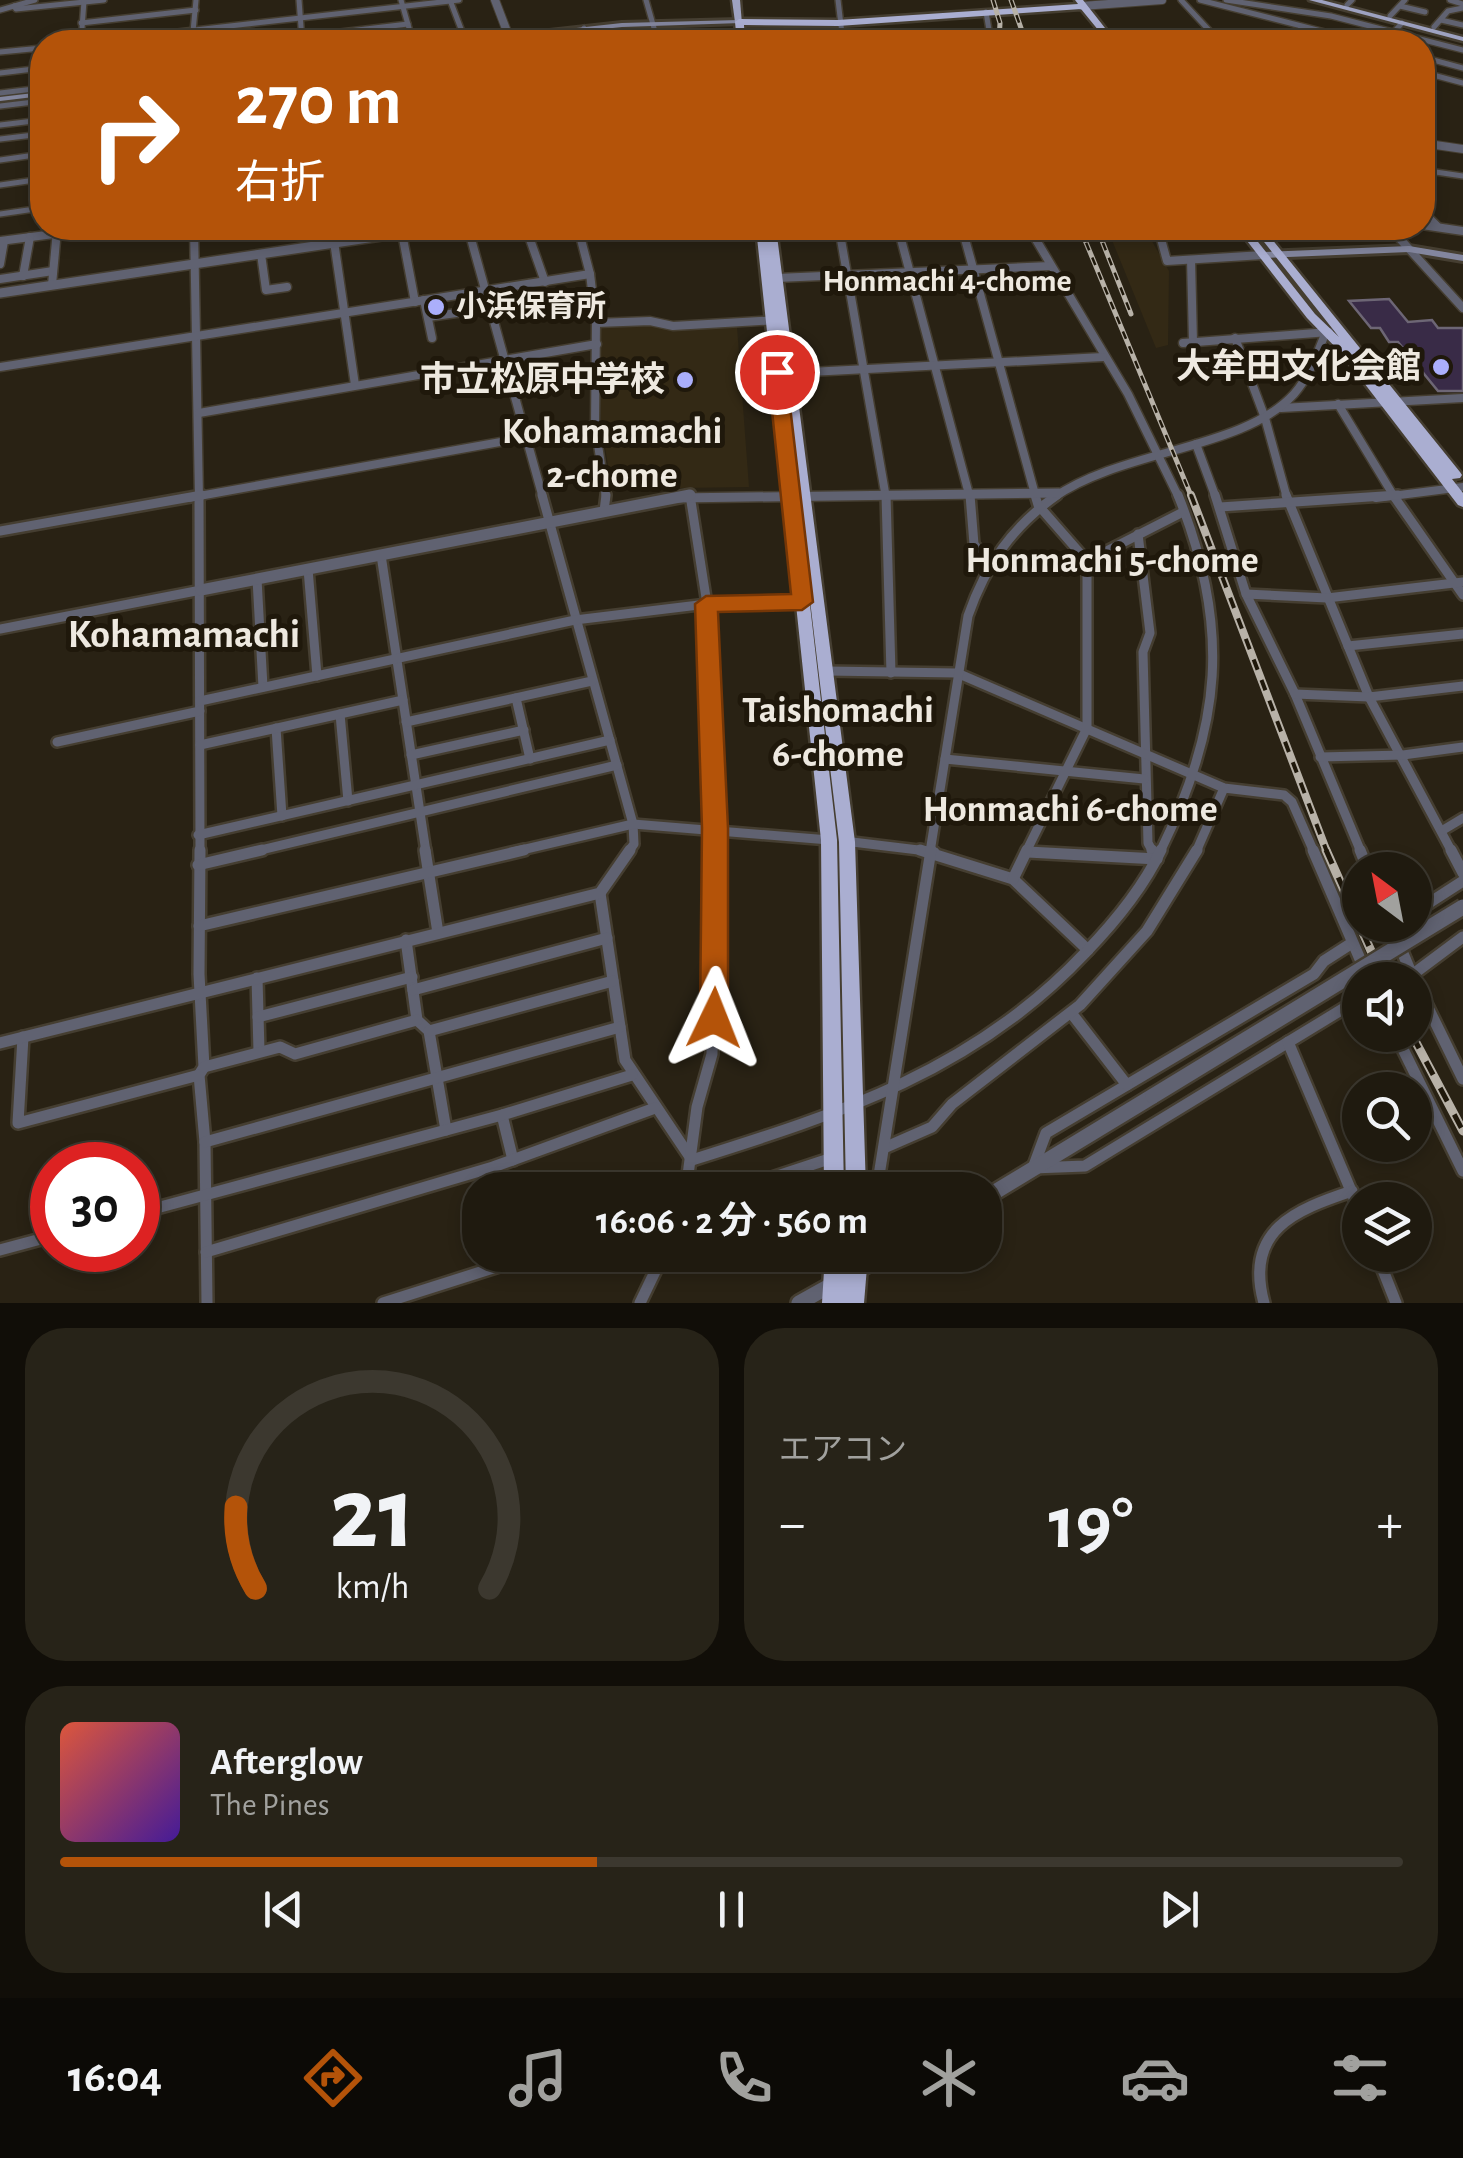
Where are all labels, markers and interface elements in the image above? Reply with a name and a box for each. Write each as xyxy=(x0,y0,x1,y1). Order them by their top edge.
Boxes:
text: 270 m xyxy=(235,67,402,137)
icon: right xyxy=(70,70,200,200)
text: 右折 xyxy=(235,161,325,206)
district label: Honmachi 4-chome xyxy=(822,265,1072,297)
place label: 小浜保育所 xyxy=(456,290,606,322)
marker: 小浜保育所 xyxy=(425,296,447,318)
pin xyxy=(735,330,820,415)
icon: arrive xyxy=(750,345,805,400)
place label: 大牟田文化会館 xyxy=(1176,347,1421,385)
marker: 大牟田文化会館 xyxy=(1430,356,1452,378)
place label: 市立松原中学校 xyxy=(420,360,665,398)
marker: 市立松原中学校 xyxy=(674,369,696,391)
district label: Kohamamachi 2-chome xyxy=(502,413,722,495)
district label: Honmachi 5-chome xyxy=(965,542,1259,580)
district label: Kohamamachi xyxy=(68,615,300,655)
district label: Taishomachi 6-chome xyxy=(742,692,934,774)
district label: Honmachi 6-chome xyxy=(922,791,1218,829)
north arrow xyxy=(1342,852,1432,942)
map controls xyxy=(1342,852,1432,1272)
button: sound xyxy=(1342,962,1432,1052)
position arrow xyxy=(662,966,766,1070)
button: search xyxy=(1342,1072,1432,1162)
speed limit sign: 30 xyxy=(30,1142,160,1272)
button: layers xyxy=(1342,1182,1432,1272)
text: 16:06 · 2 分 · 560 m xyxy=(596,1203,868,1241)
text: エアコン xyxy=(779,1434,907,1466)
text: 21 xyxy=(329,1463,415,1567)
text: 19° xyxy=(1048,1487,1134,1562)
text: − xyxy=(779,1497,805,1552)
text: + xyxy=(1377,1497,1403,1552)
text: km/h xyxy=(335,1569,409,1605)
text: Afterglow xyxy=(210,1744,363,1782)
text: The Pines xyxy=(210,1789,330,1821)
icon: previous xyxy=(256,1882,311,1937)
icon: pause xyxy=(704,1882,759,1937)
icon: next xyxy=(1152,1882,1207,1937)
icon: directions xyxy=(298,2043,368,2113)
icon: music xyxy=(503,2043,573,2113)
icon: phone xyxy=(709,2043,779,2113)
icon: climate xyxy=(914,2043,984,2113)
icon: car xyxy=(1120,2043,1190,2113)
icon: filters xyxy=(1325,2043,1395,2113)
text: 16:04 xyxy=(68,2055,162,2100)

